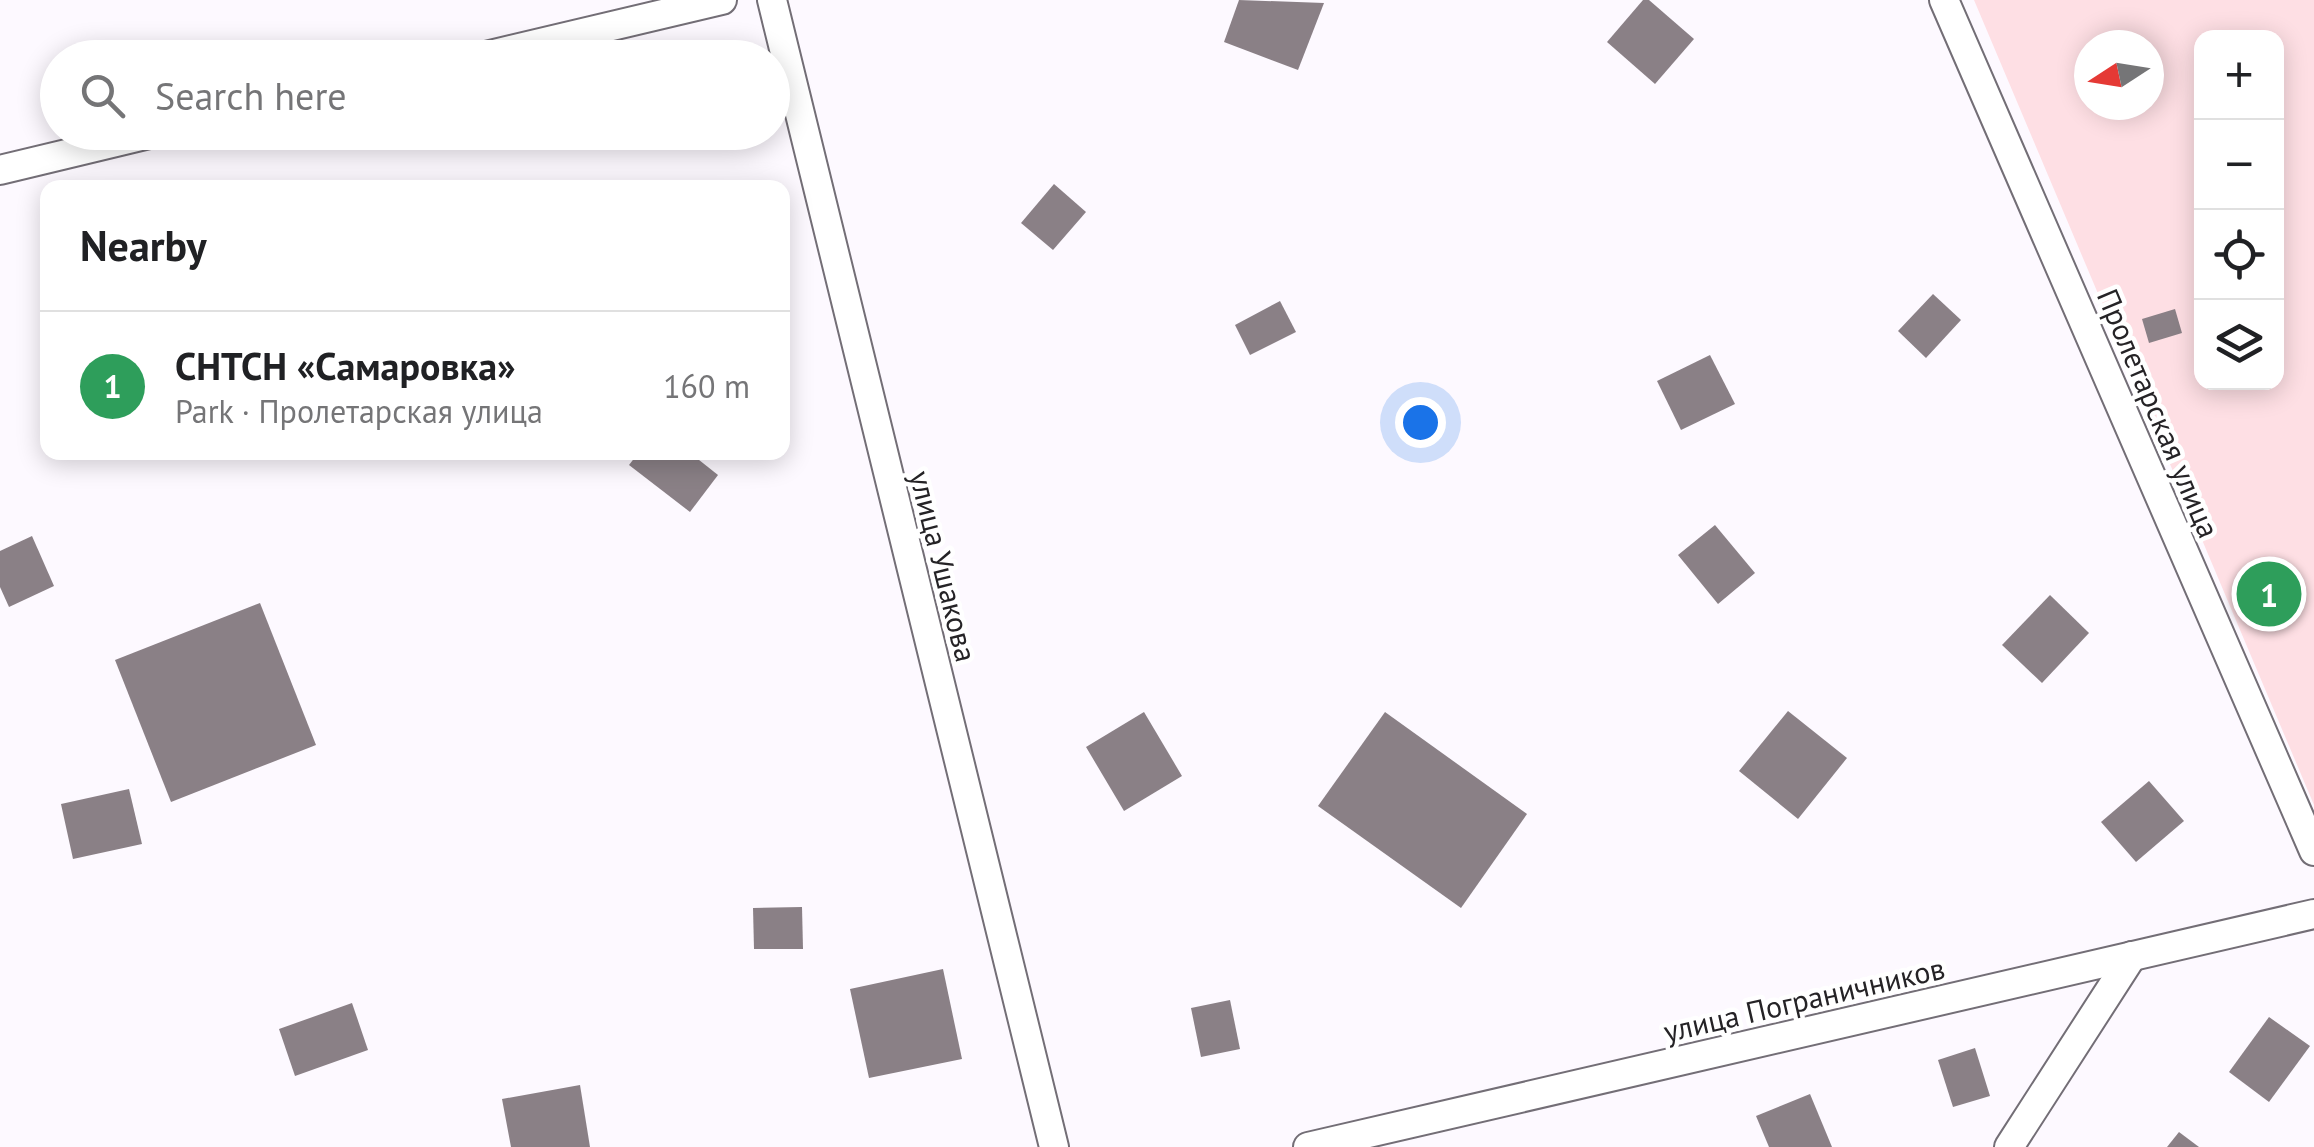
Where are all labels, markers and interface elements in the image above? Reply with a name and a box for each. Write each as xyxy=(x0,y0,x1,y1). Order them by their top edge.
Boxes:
north arrow xyxy=(2074,30,2164,120)
map controls xyxy=(2194,30,2284,390)
button: + xyxy=(2194,30,2284,120)
search box xyxy=(40,40,790,150)
icon: search xyxy=(75,68,130,123)
text: Search here xyxy=(155,71,347,120)
button: − xyxy=(2194,120,2284,210)
button: locate xyxy=(2194,210,2284,300)
text: Nearby xyxy=(80,218,207,273)
street label: Пролетарская улица xyxy=(2089,283,2229,543)
button: layers xyxy=(2194,300,2284,390)
text: СНТСН «Самаровка» xyxy=(175,341,516,390)
text: 1 xyxy=(103,365,122,407)
text: 160 m xyxy=(663,365,750,407)
text: Park · Пролетарская улица xyxy=(175,390,543,432)
your location xyxy=(1395,397,1446,448)
street label: улица Ушакова xyxy=(901,466,987,666)
pin: 1 xyxy=(2236,556,2302,632)
street label: улица Пограничников xyxy=(1660,948,1948,1050)

